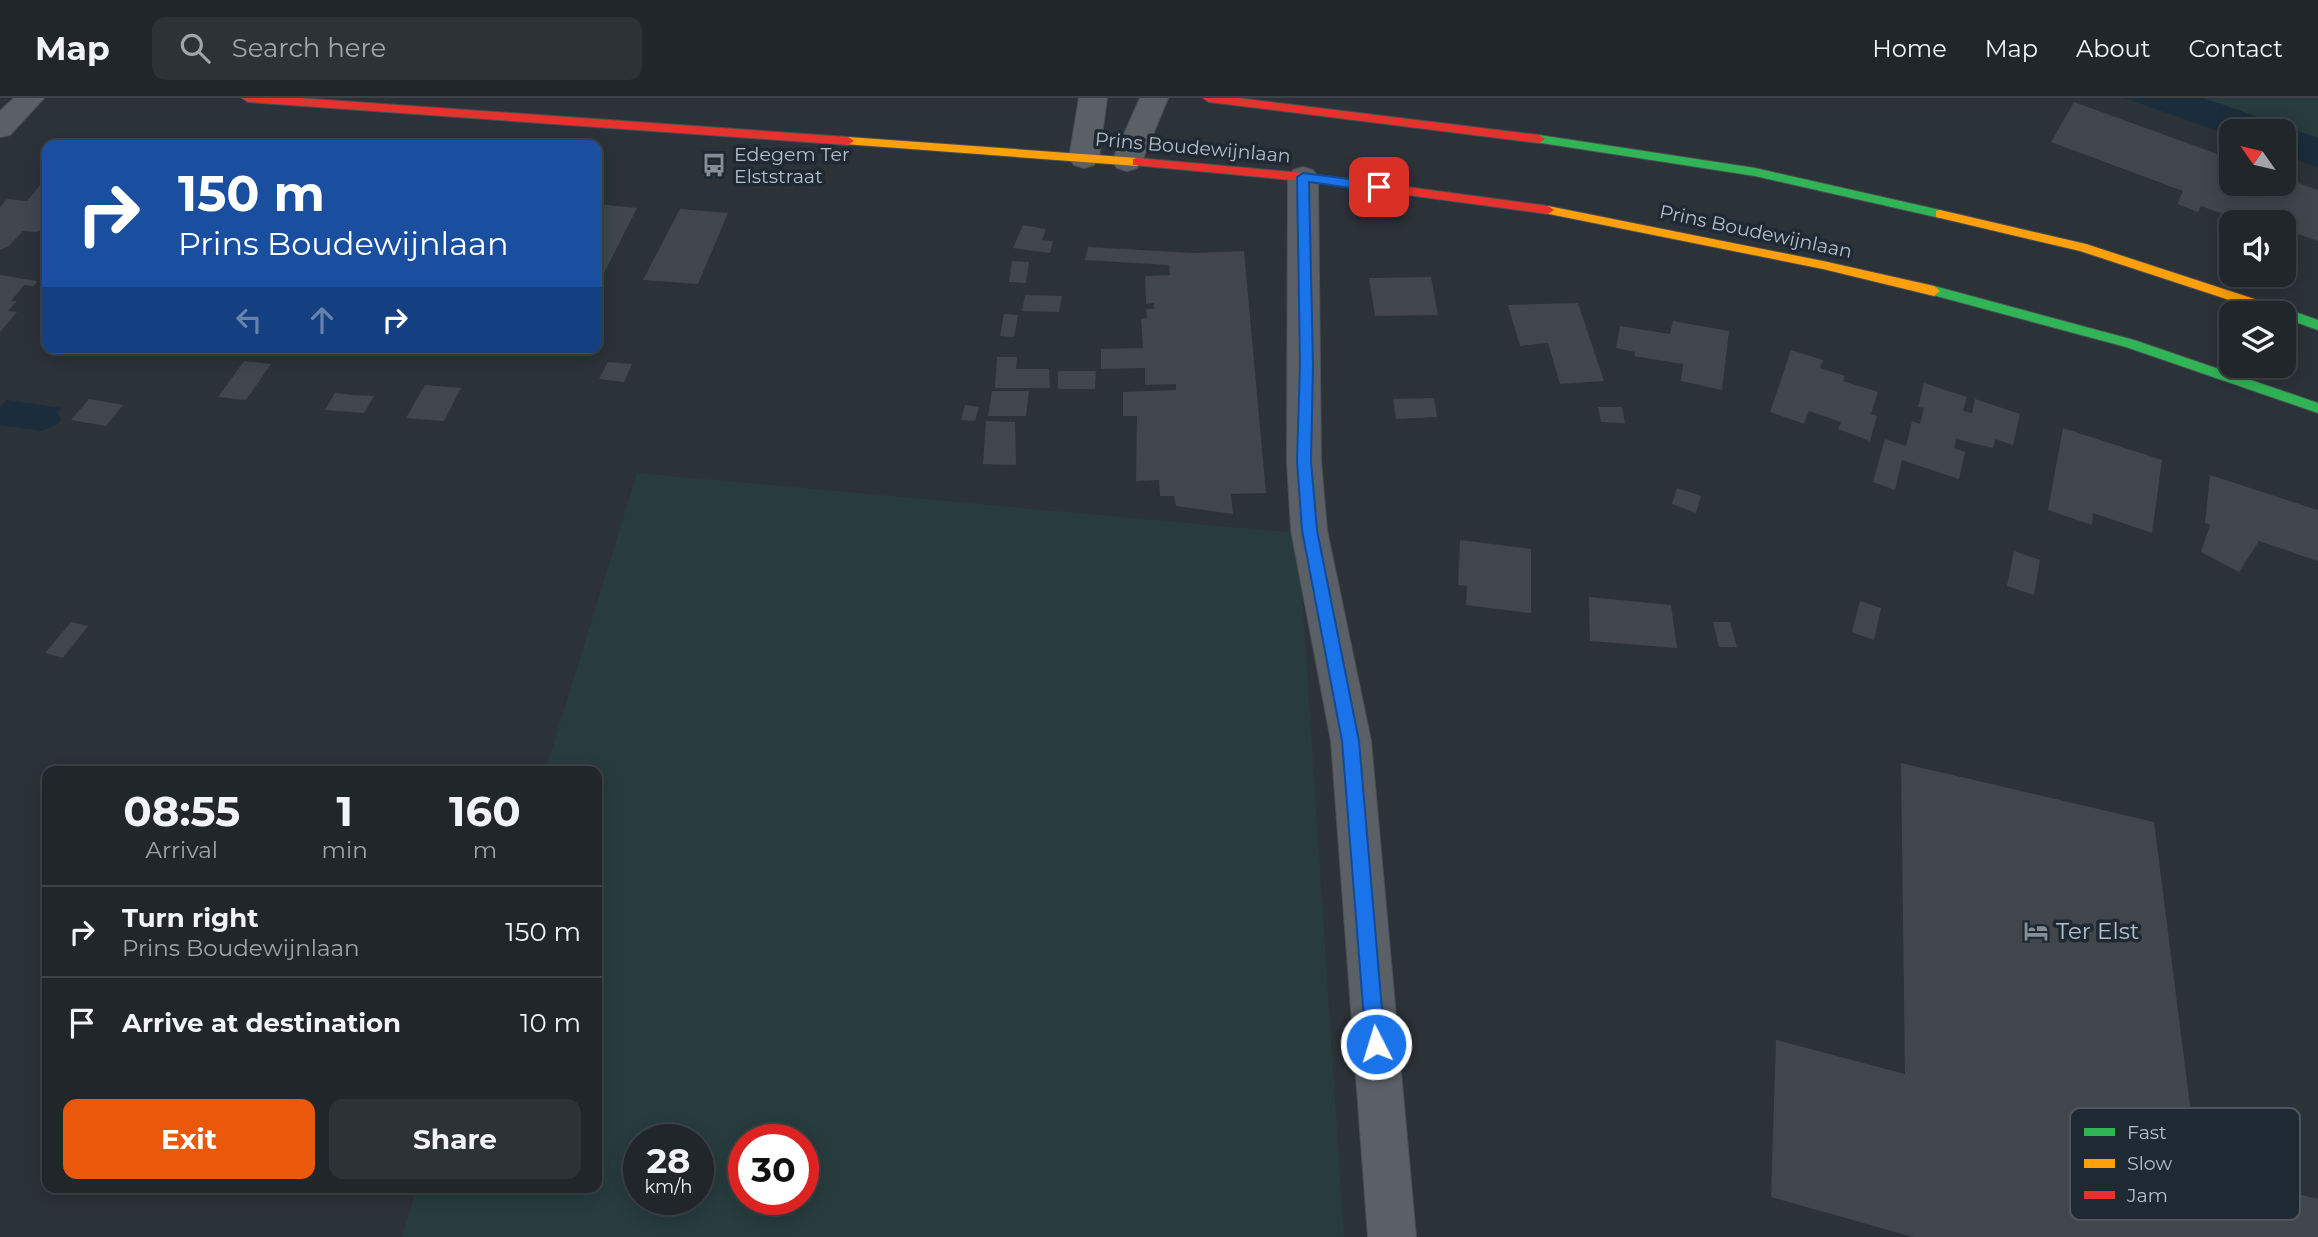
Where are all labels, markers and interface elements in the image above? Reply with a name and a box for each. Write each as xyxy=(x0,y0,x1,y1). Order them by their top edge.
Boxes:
search box xyxy=(152,17,642,80)
text: Map xyxy=(35,28,110,68)
icon: search xyxy=(176,29,214,67)
text: Search here xyxy=(232,32,386,64)
text: Home xyxy=(1872,34,1947,63)
text: Map xyxy=(1985,34,2038,63)
text: About xyxy=(2076,34,2150,63)
text: Contact xyxy=(2188,34,2283,63)
north arrow xyxy=(2219,119,2296,196)
map controls xyxy=(2219,119,2296,378)
street label: Prins Boudewijnlaan xyxy=(1094,127,1292,168)
place label: Edegem Ter Elststraat xyxy=(734,143,850,188)
bus stop icon: Edegem Ter Elststraat xyxy=(700,151,728,179)
pin xyxy=(1349,157,1409,217)
text: 150 m xyxy=(178,164,325,223)
icon: right xyxy=(63,168,154,259)
icon: arrive xyxy=(1360,168,1398,206)
street label: Prins Boudewijnlaan xyxy=(1657,200,1854,263)
button: sound xyxy=(2219,210,2296,287)
text: Prins Boudewijnlaan xyxy=(178,224,509,263)
icon: left xyxy=(230,301,268,339)
icon: ahead xyxy=(303,301,341,339)
icon: right xyxy=(376,301,414,339)
button: layers xyxy=(2219,301,2296,378)
text: 08:55 xyxy=(123,785,240,837)
text: 1 xyxy=(336,785,353,837)
text: 160 xyxy=(449,785,521,837)
text: Arrival xyxy=(146,836,218,864)
text: min xyxy=(322,836,368,864)
text: m xyxy=(473,836,497,864)
text: Turn right xyxy=(122,902,258,934)
icon: right xyxy=(63,913,101,951)
text: 150 m xyxy=(505,916,581,948)
hotel icon: Ter Elst xyxy=(2022,917,2050,945)
place label: Ter Elst xyxy=(2056,917,2139,945)
text: Prins Boudewijnlaan xyxy=(122,934,360,962)
icon: arrive xyxy=(63,1004,101,1042)
text: Arrive at destination xyxy=(122,1007,401,1039)
text: 10 m xyxy=(520,1007,581,1039)
position arrow xyxy=(1339,1007,1413,1081)
button: Exit xyxy=(63,1099,315,1179)
button: Share xyxy=(329,1099,581,1179)
legend xyxy=(2070,1108,2300,1220)
text: Fast xyxy=(2127,1121,2167,1144)
speed limit sign: 30 xyxy=(728,1124,819,1215)
text: 28 xyxy=(647,1139,690,1182)
text: Slow xyxy=(2127,1152,2172,1175)
text: km/h xyxy=(644,1176,693,1198)
text: Jam xyxy=(2126,1184,2168,1207)

